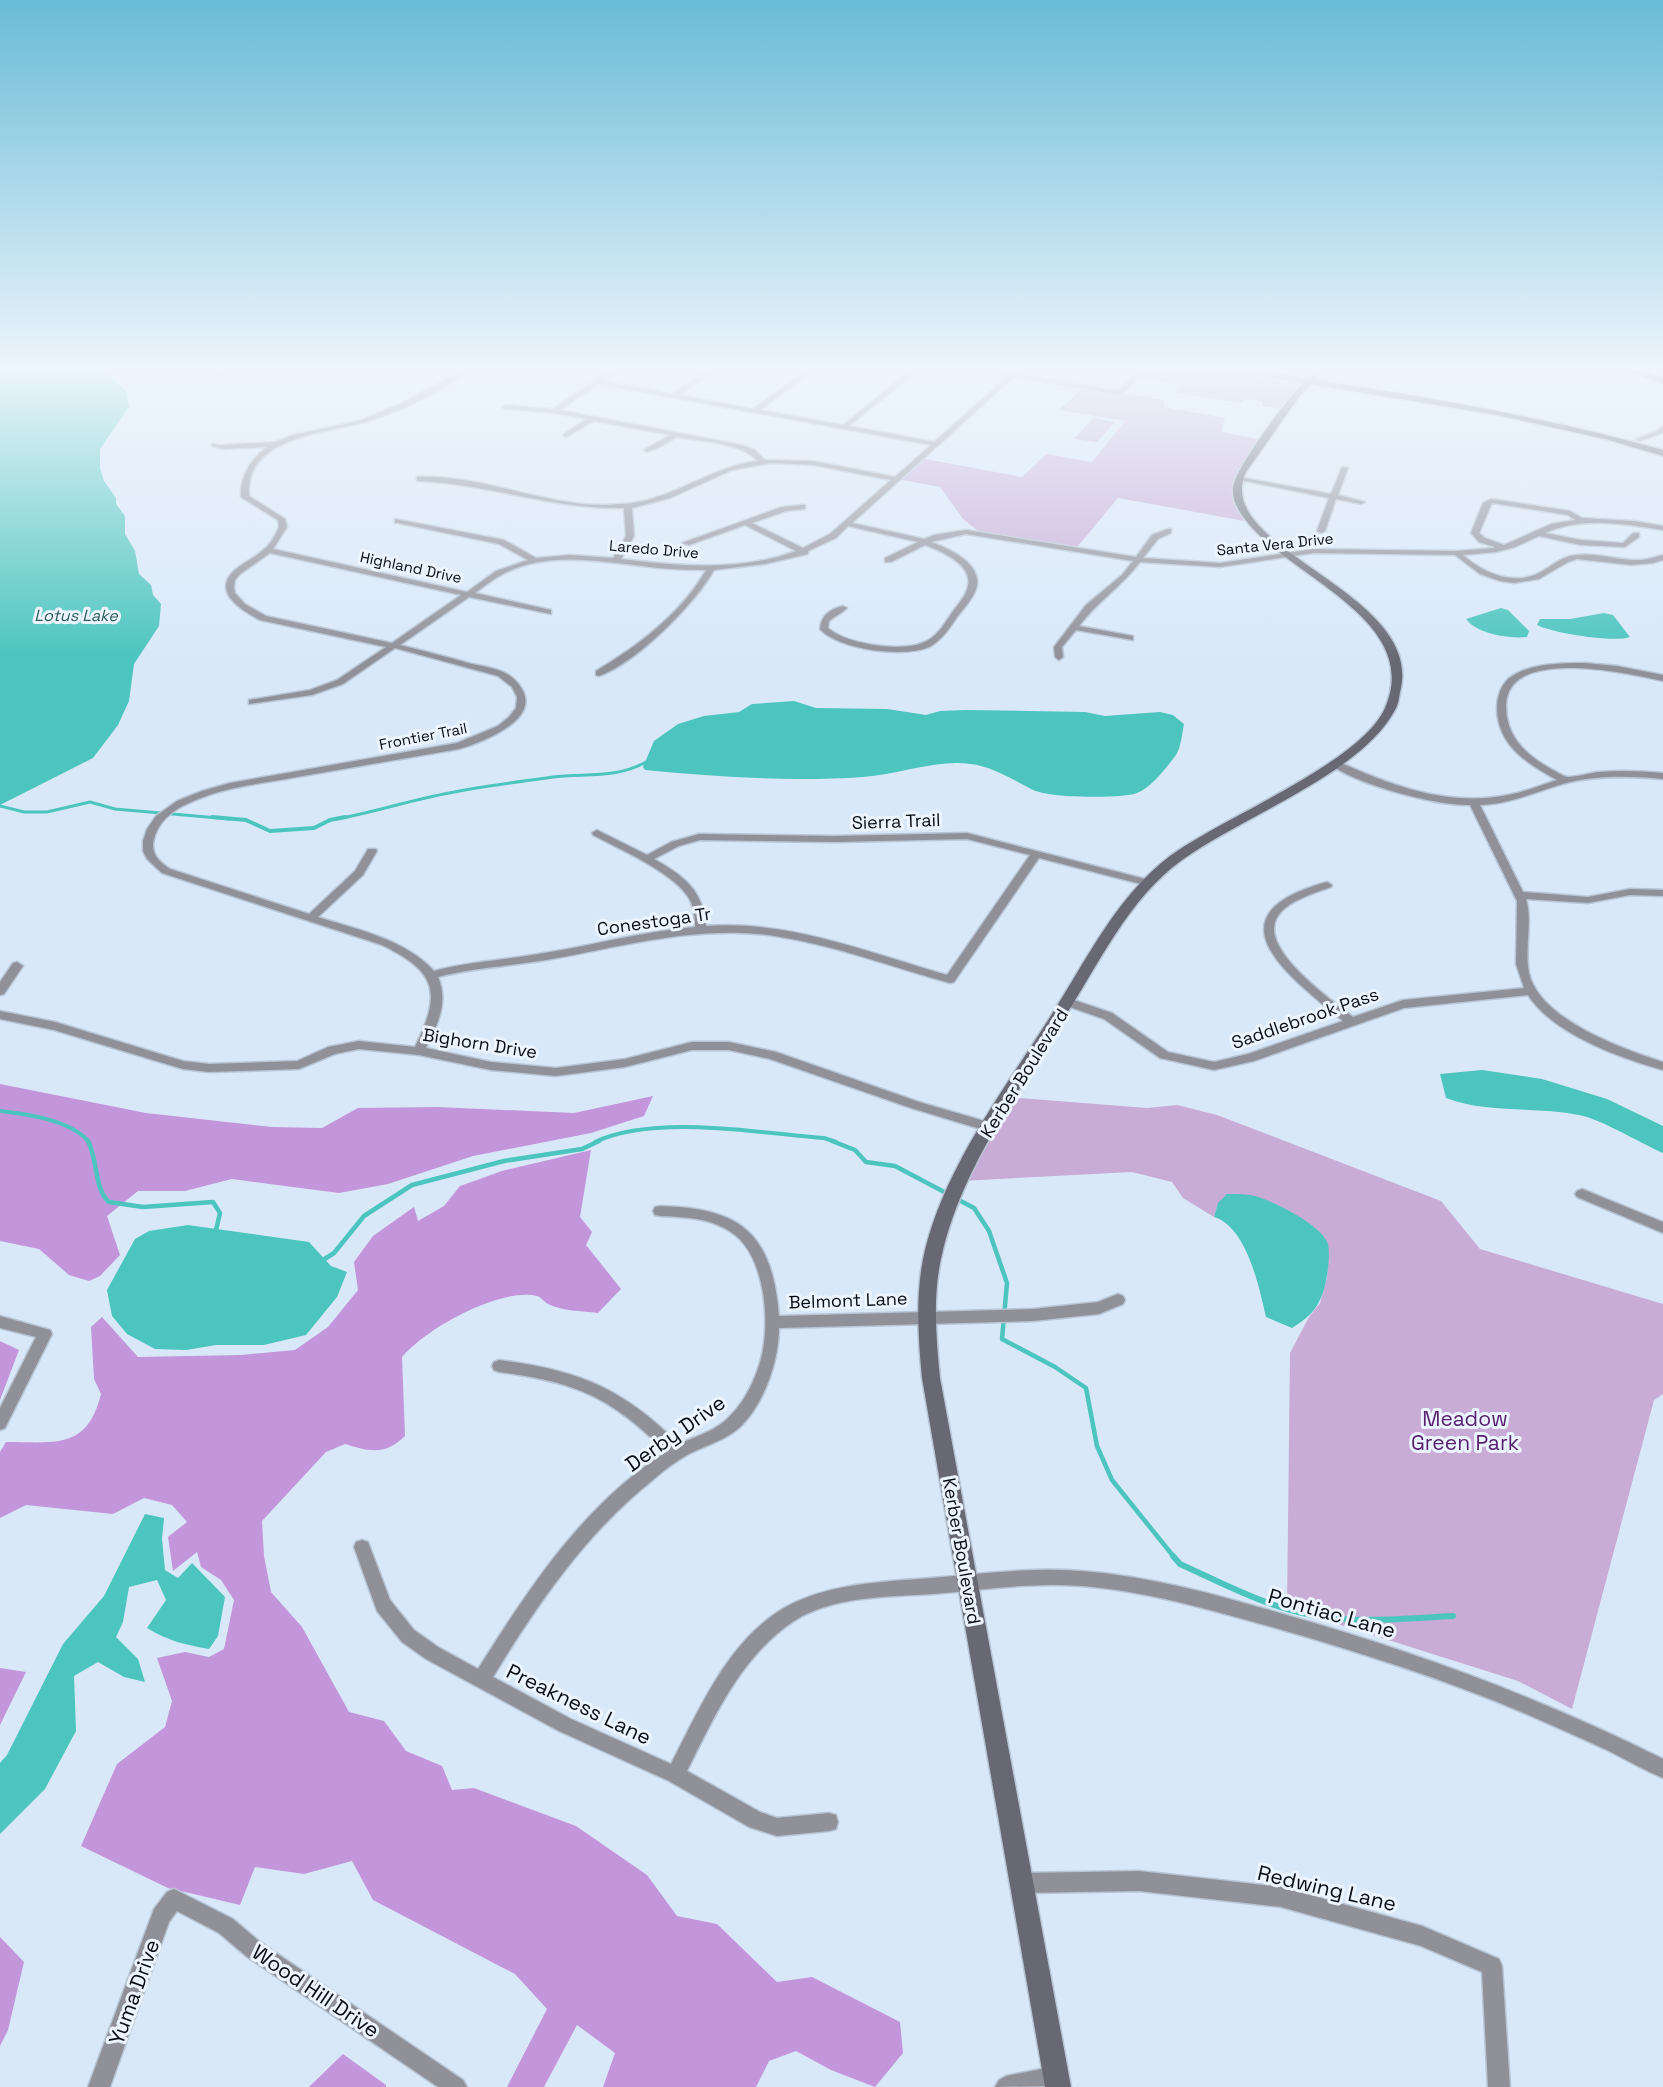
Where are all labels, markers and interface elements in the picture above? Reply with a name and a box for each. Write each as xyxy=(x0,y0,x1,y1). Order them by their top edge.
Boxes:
street label: Santa Vera Drive xyxy=(1216,528,1334,560)
street label: Laredo Drive xyxy=(608,536,700,562)
street label: Highland Drive xyxy=(359,547,464,587)
water label: Lotus Lake xyxy=(34,605,118,626)
street label: Frontier Trail xyxy=(377,718,469,754)
street label: Sierra Trail xyxy=(851,808,941,834)
street label: Conestoga Tr xyxy=(596,902,713,940)
street label: Saddlebrook Pass xyxy=(1229,982,1381,1054)
street label: Kerber Boulevard xyxy=(975,1004,1073,1142)
street label: Bighorn Drive xyxy=(421,1023,539,1063)
street label: Belmont Lane xyxy=(788,1286,908,1314)
street label: Derby Drive xyxy=(620,1389,730,1477)
park label: Meadow Green Park xyxy=(1411,1405,1519,1456)
street label: Kerber Boulevard xyxy=(938,1476,986,1626)
street label: Pontiac Lane xyxy=(1265,1582,1399,1644)
street label: Preakness Lane xyxy=(502,1657,656,1751)
street label: Redwing Lane xyxy=(1255,1859,1399,1917)
street label: Yuma Drive xyxy=(103,1936,165,2048)
street label: Wood Hill Drive xyxy=(247,1938,385,2044)

